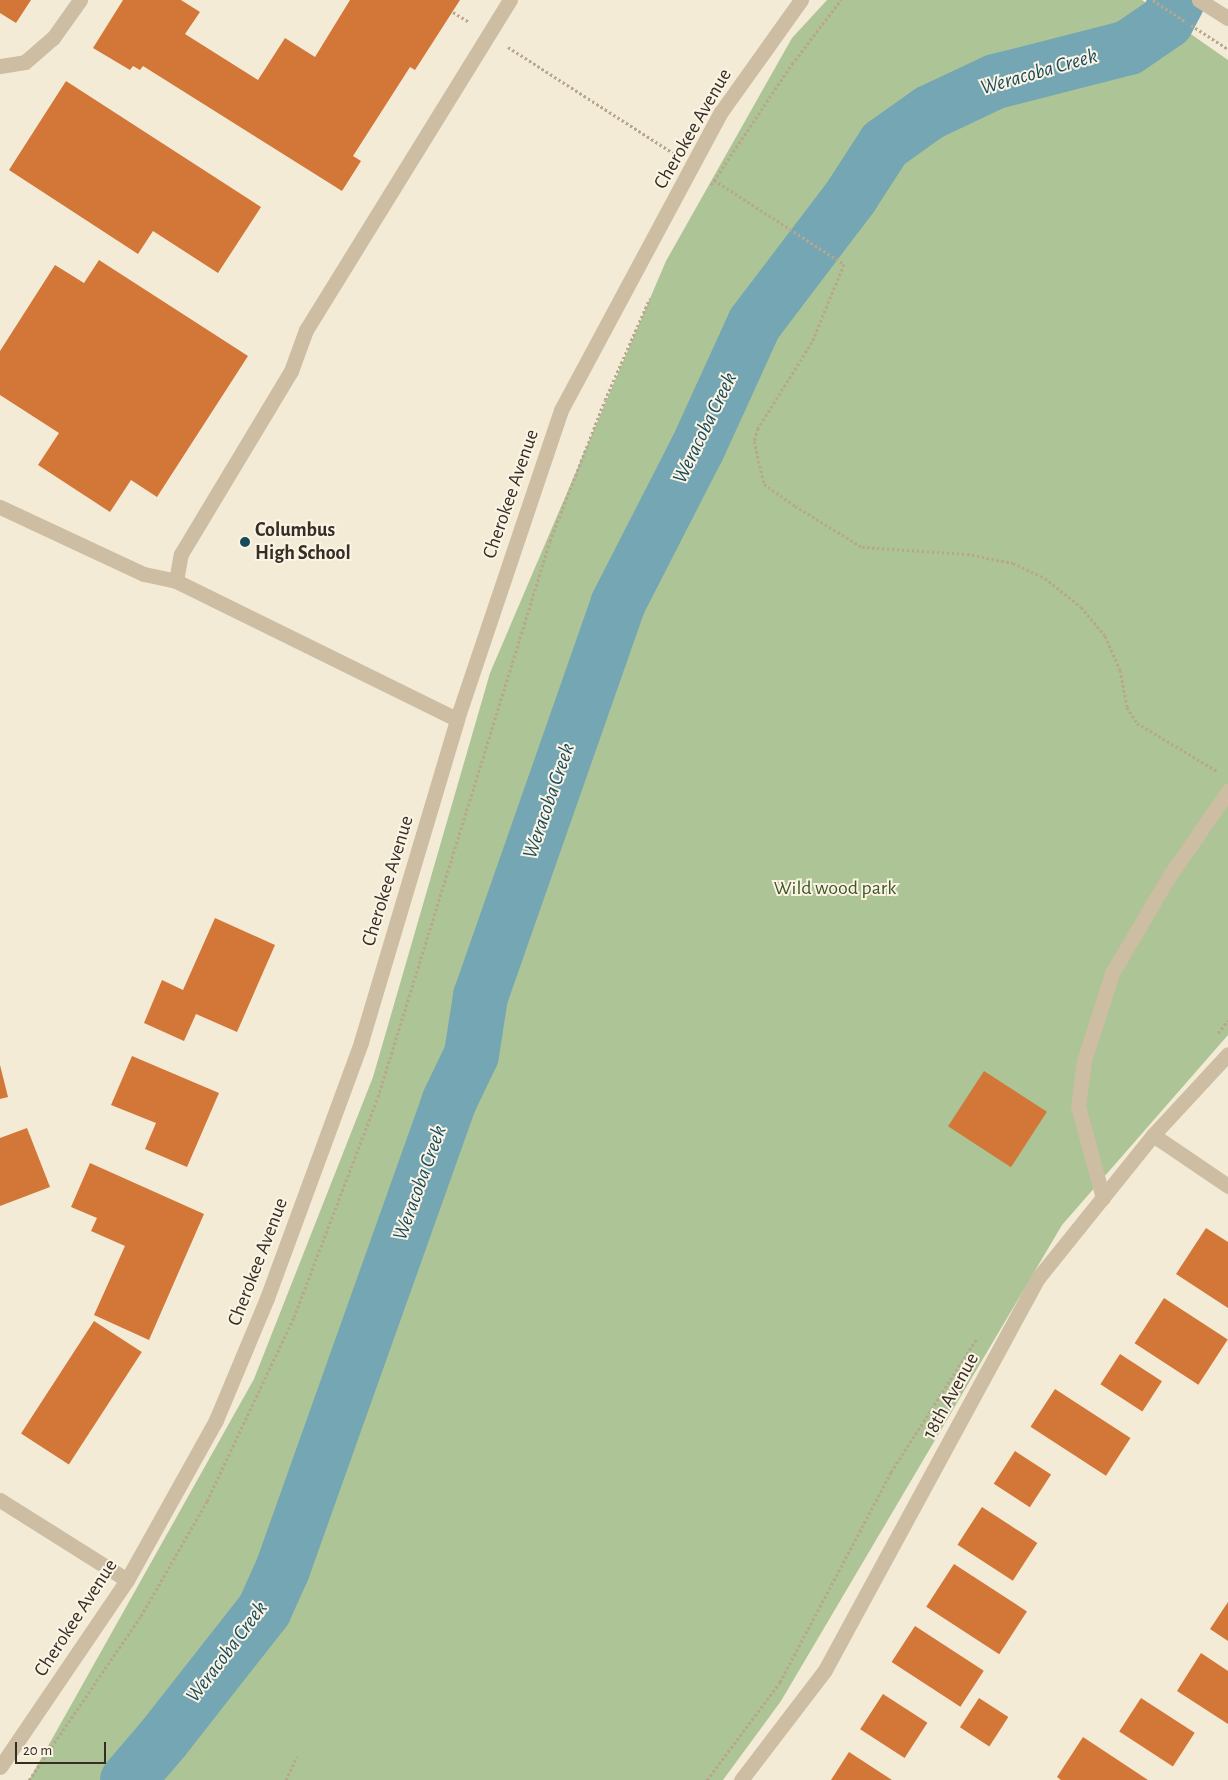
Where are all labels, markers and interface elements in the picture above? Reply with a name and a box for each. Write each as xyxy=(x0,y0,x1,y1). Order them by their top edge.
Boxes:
water label: Weracoba Creek xyxy=(978,43,1100,101)
street label: Cherokee Avenue xyxy=(649,64,737,194)
water label: Weracoba Creek xyxy=(667,368,743,488)
street label: Cherokee Avenue xyxy=(478,426,544,562)
place label: Columbus High School xyxy=(255,518,351,565)
marker: Columbus High School xyxy=(239,536,251,548)
water label: Weracoba Creek xyxy=(517,740,581,862)
street label: Cherokee Avenue xyxy=(357,813,419,949)
park label: Wild wood park xyxy=(774,876,896,900)
water label: Weracoba Creek xyxy=(388,1122,452,1244)
street label: Cherokee Avenue xyxy=(223,1195,293,1329)
street label: 18th Avenue xyxy=(918,1349,984,1443)
street label: Cherokee Avenue xyxy=(29,1555,123,1681)
water label: Weracoba Creek xyxy=(181,1596,273,1708)
scale bar xyxy=(18,1732,109,1764)
text: 20 m xyxy=(23,1743,52,1758)

